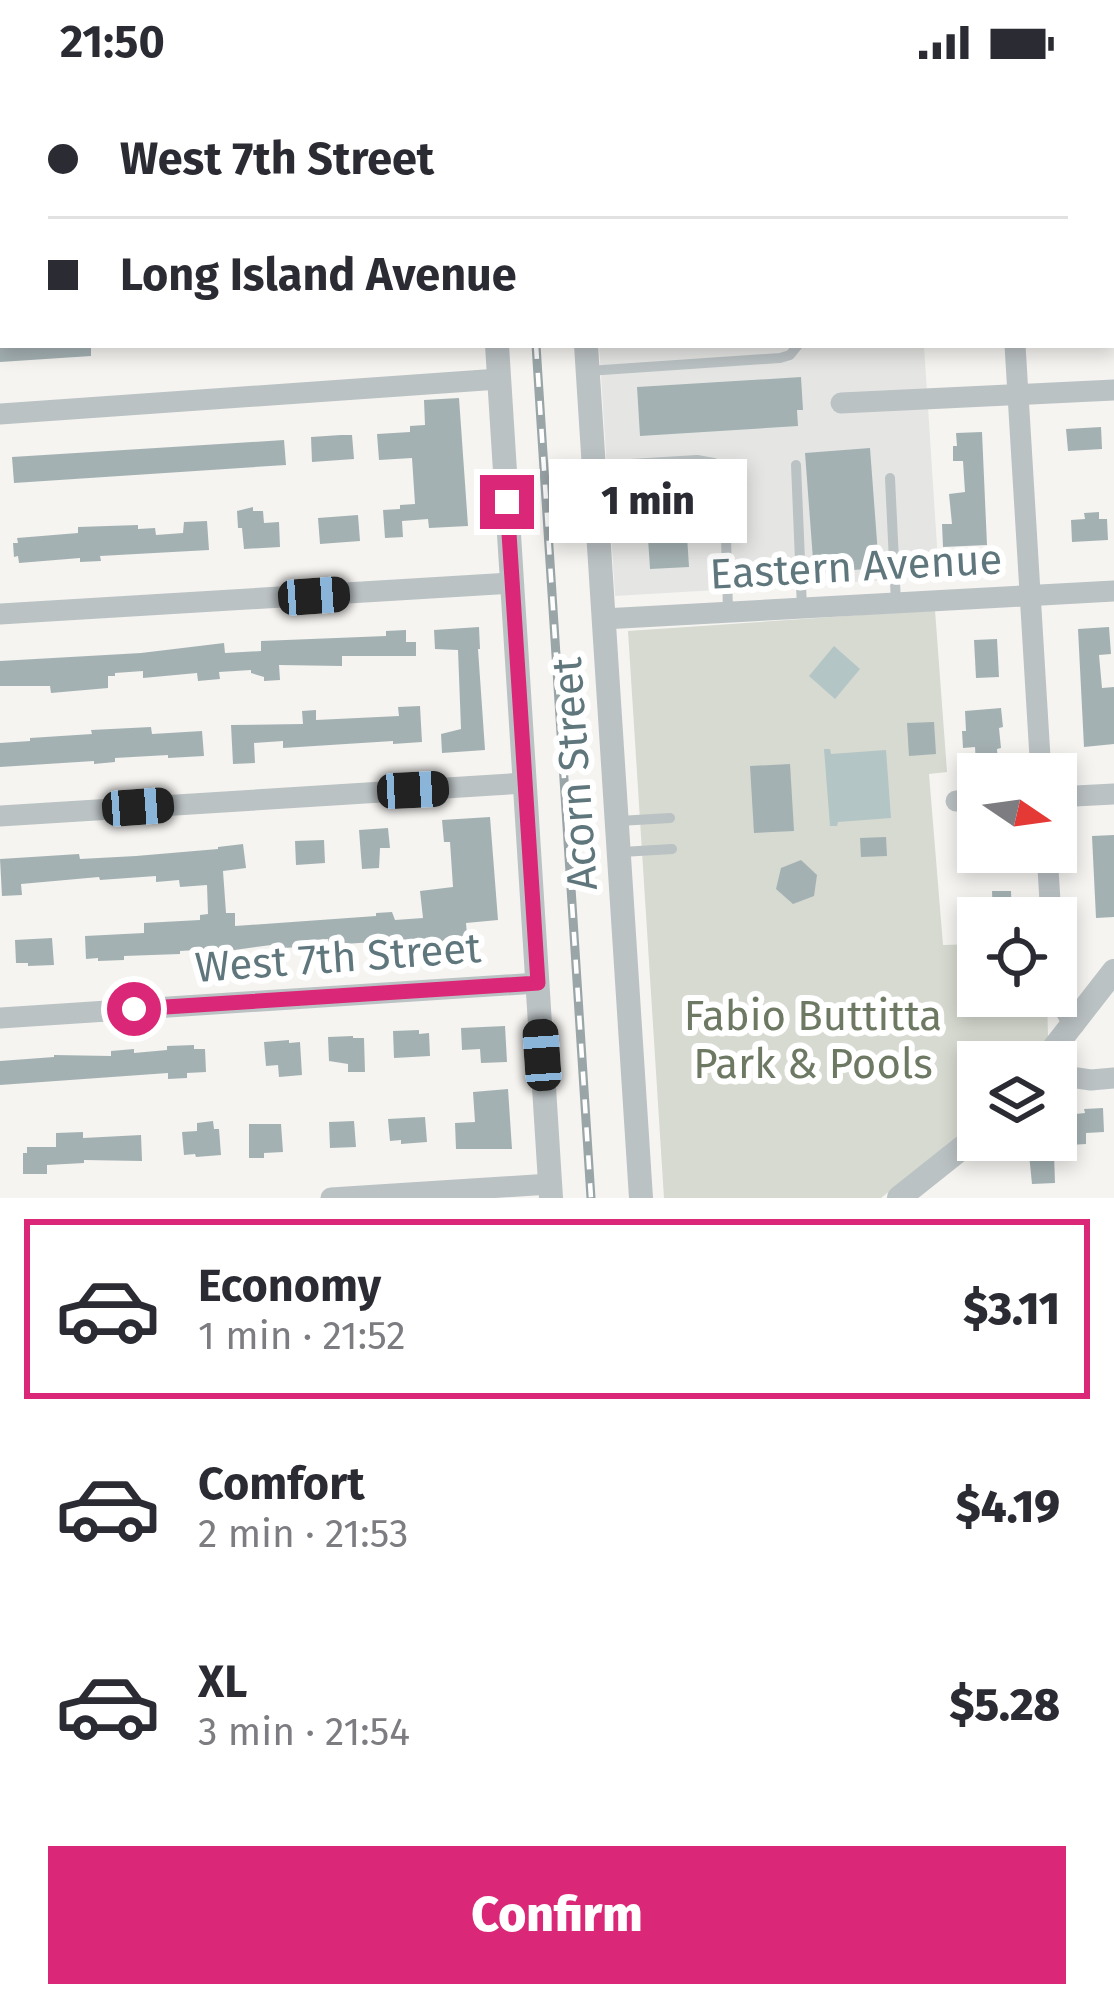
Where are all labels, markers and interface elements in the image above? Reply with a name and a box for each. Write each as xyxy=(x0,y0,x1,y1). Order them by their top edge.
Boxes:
text: 21:50 xyxy=(60,15,165,69)
text: West 7th Street xyxy=(120,132,434,186)
text: Long Island Avenue xyxy=(120,248,517,302)
callout: 1 min xyxy=(549,460,747,544)
route end xyxy=(480,475,534,529)
text: 1 min xyxy=(601,478,695,524)
street label: Eastern Avenue xyxy=(709,534,1004,600)
car xyxy=(277,576,351,616)
street label: Acorn Street xyxy=(542,655,608,892)
north arrow xyxy=(957,753,1077,873)
map controls xyxy=(957,753,1077,1161)
car xyxy=(376,770,450,810)
car xyxy=(101,787,175,827)
button: locate xyxy=(957,897,1077,1017)
street label: West 7th Street xyxy=(193,923,484,993)
route start xyxy=(107,982,161,1036)
park label: Fabio Buttitta Park & Pools xyxy=(684,991,942,1089)
car xyxy=(522,1018,562,1092)
button: layers xyxy=(957,1041,1077,1161)
icon: car xyxy=(54,1255,162,1363)
text: Economy xyxy=(198,1259,381,1313)
text: $3.11 xyxy=(963,1282,1060,1336)
text: 1 min · 21:52 xyxy=(198,1313,406,1359)
icon: car xyxy=(54,1453,162,1561)
text: Comfort xyxy=(198,1457,365,1511)
text: $4.19 xyxy=(956,1480,1060,1534)
text: 2 min · 21:53 xyxy=(198,1511,408,1557)
icon: car xyxy=(54,1651,162,1759)
text: XL xyxy=(198,1655,247,1709)
text: $5.28 xyxy=(950,1678,1060,1732)
text: 3 min · 21:54 xyxy=(198,1709,410,1755)
button: Confirm xyxy=(48,1846,1066,1984)

